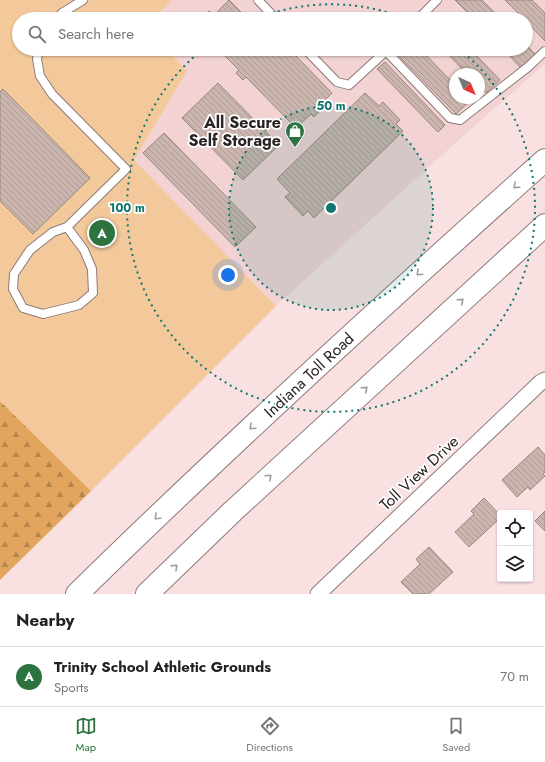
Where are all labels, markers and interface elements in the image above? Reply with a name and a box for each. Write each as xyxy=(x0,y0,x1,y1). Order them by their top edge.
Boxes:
search box xyxy=(12,12,533,56)
icon: search xyxy=(26,23,48,45)
text: Search here xyxy=(58,23,134,45)
north arrow xyxy=(449,68,485,104)
text: 50 m xyxy=(316,97,346,115)
place label: All Secure Self Storage xyxy=(189,111,281,152)
shop icon: All Secure Self Storage xyxy=(284,120,306,148)
one-way arrow xyxy=(513,181,521,189)
text: 100 m xyxy=(109,199,145,217)
centre of rings xyxy=(324,201,338,215)
pin: A xyxy=(89,218,115,248)
your location xyxy=(218,265,238,285)
one-way arrow xyxy=(416,268,424,275)
one-way arrow xyxy=(456,299,464,306)
street label: Indiana Toll Road xyxy=(259,327,359,423)
one-way arrow xyxy=(360,387,367,394)
one-way arrow xyxy=(249,423,257,430)
street label: Toll View Drive xyxy=(374,430,464,516)
one-way arrow xyxy=(264,474,272,482)
map controls xyxy=(497,510,533,582)
button: locate xyxy=(497,510,533,546)
one-way arrow xyxy=(154,512,162,519)
button: layers xyxy=(497,546,533,582)
one-way arrow xyxy=(170,564,178,572)
text: Nearby xyxy=(16,608,74,632)
text: Trinity School Athletic Grounds xyxy=(54,656,271,678)
text: A xyxy=(24,667,34,686)
text: 70 m xyxy=(500,667,529,686)
text: Sports xyxy=(54,678,88,697)
tab: Map xyxy=(75,715,97,755)
tab: Directions xyxy=(246,715,293,755)
tab: Saved xyxy=(442,715,470,755)

